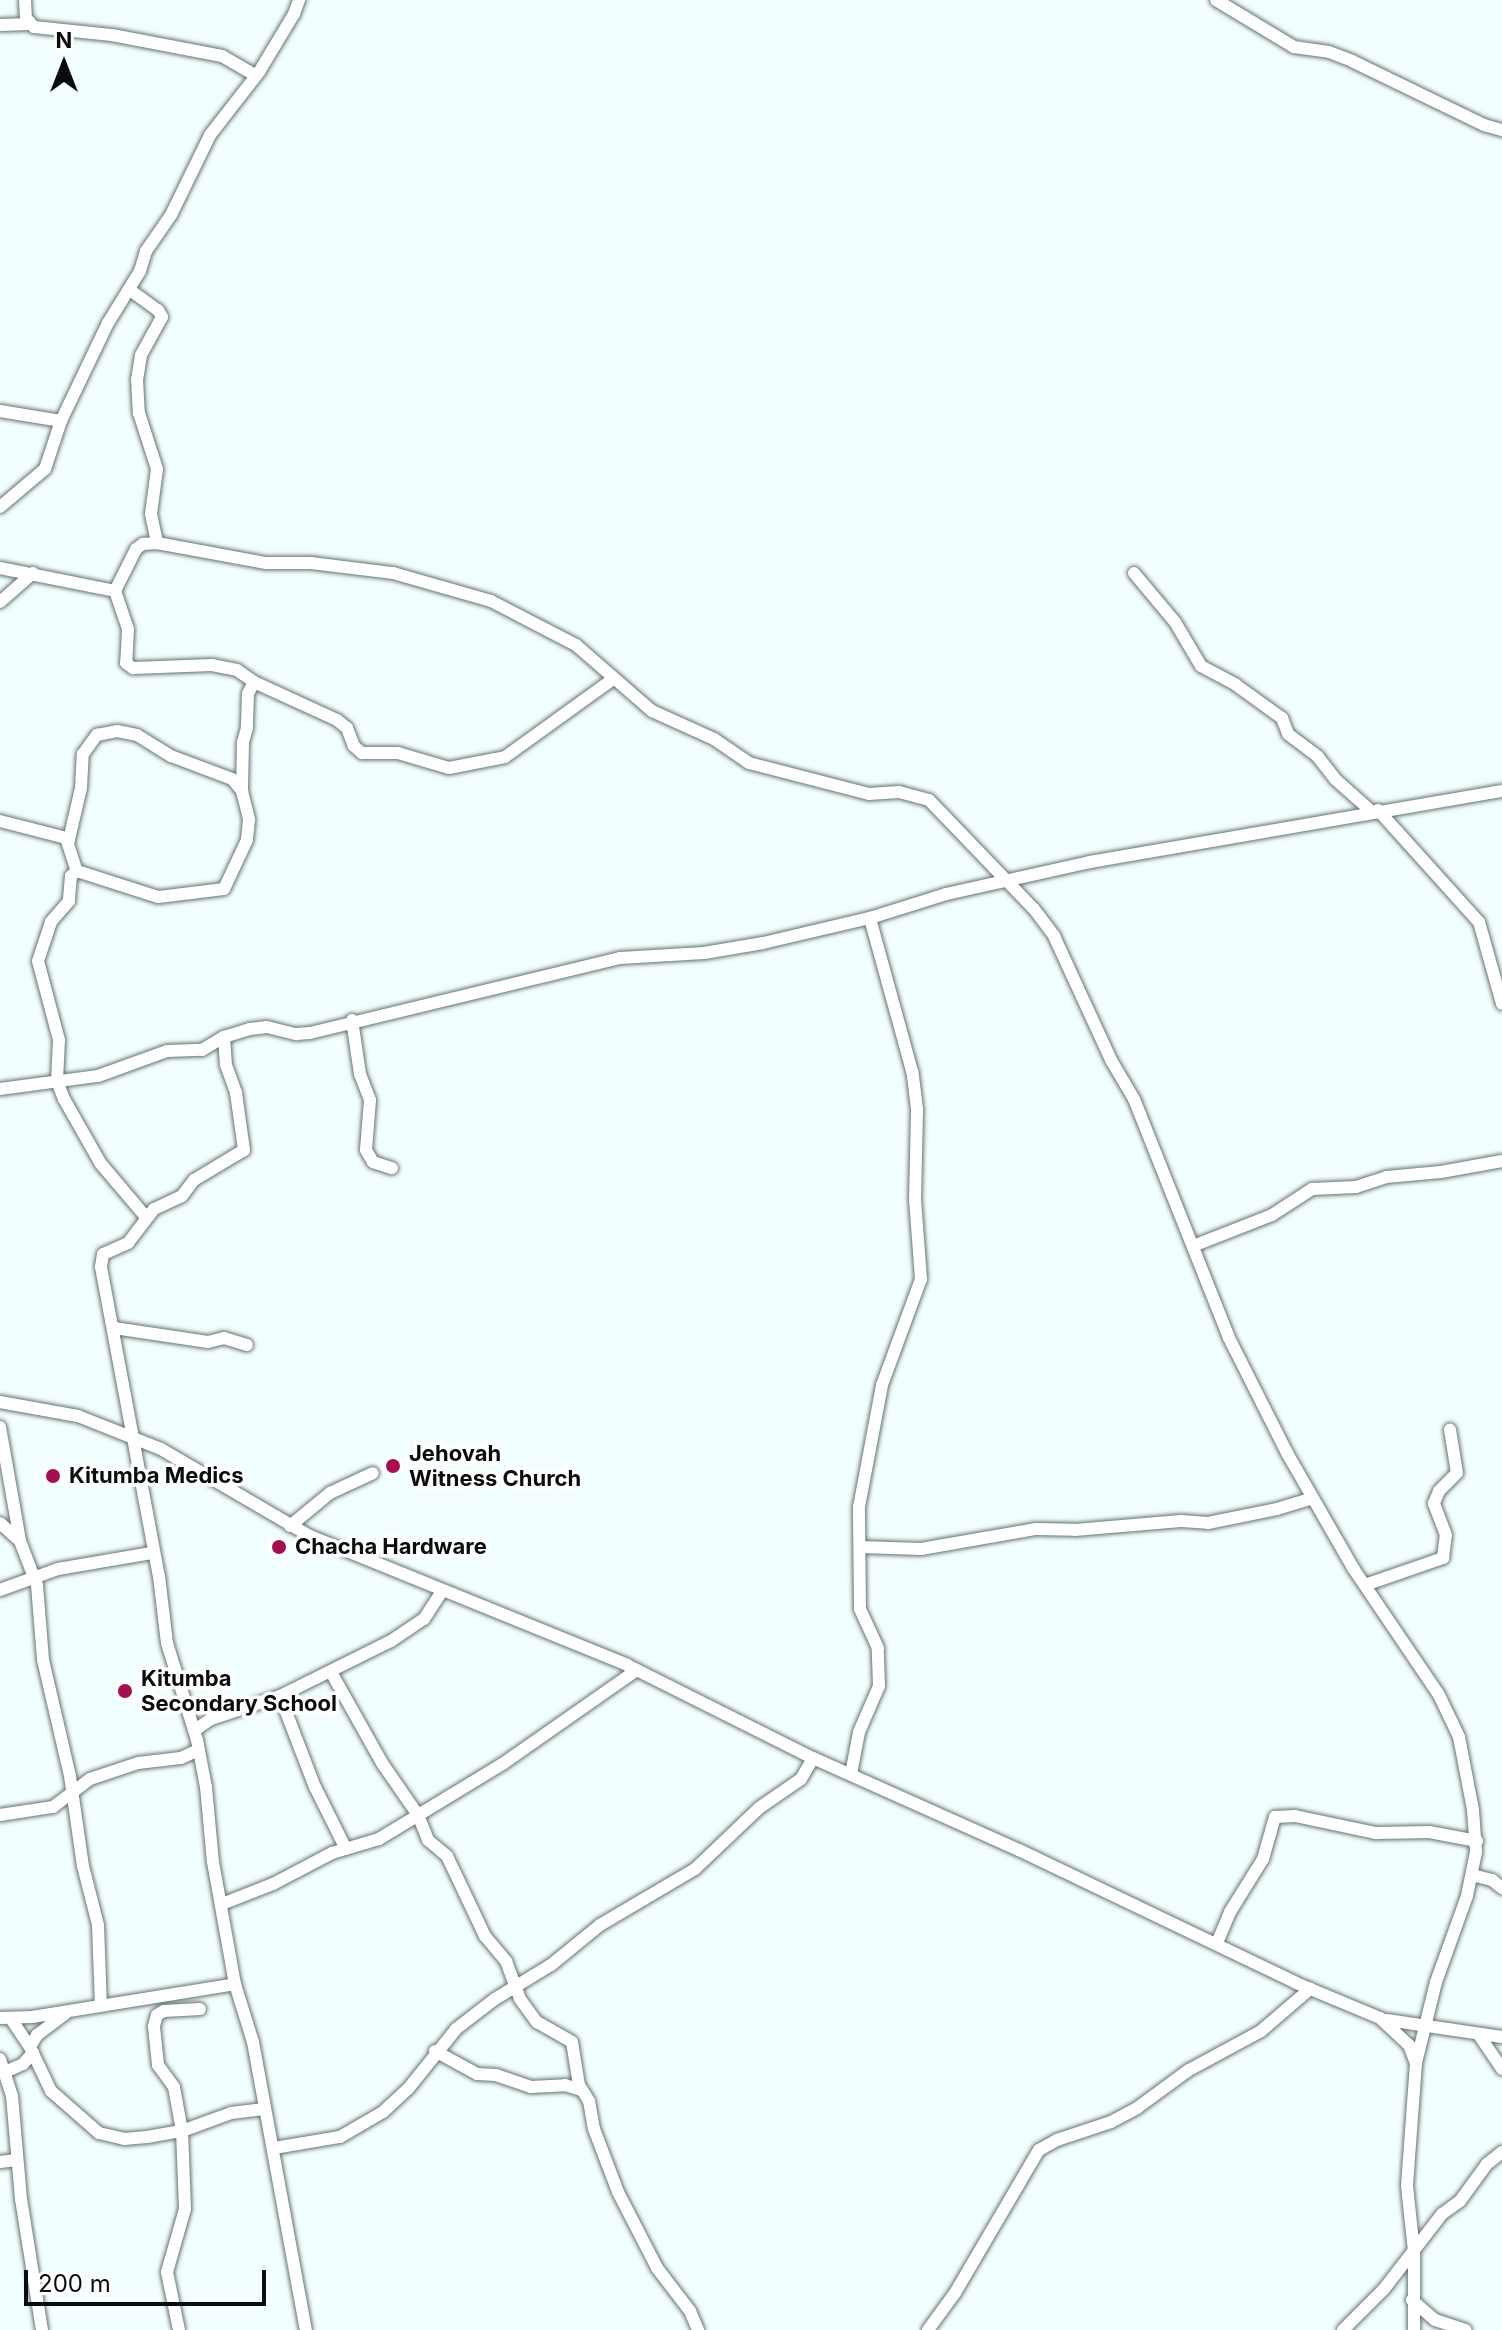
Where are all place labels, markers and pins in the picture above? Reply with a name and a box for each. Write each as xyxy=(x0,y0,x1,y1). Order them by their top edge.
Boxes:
place label: Jehovah Witness Church xyxy=(409,1440,581,1492)
marker: Jehovah Witness Church xyxy=(384,1457,402,1475)
place label: Kitumba Medics xyxy=(69,1463,244,1489)
marker: Kitumba Medics xyxy=(44,1467,62,1485)
place label: Chacha Hardware xyxy=(295,1534,487,1560)
marker: Chacha Hardware xyxy=(270,1538,288,1556)
place label: Kitumba Secondary School xyxy=(141,1665,337,1716)
marker: Kitumba Secondary School xyxy=(116,1682,134,1700)

